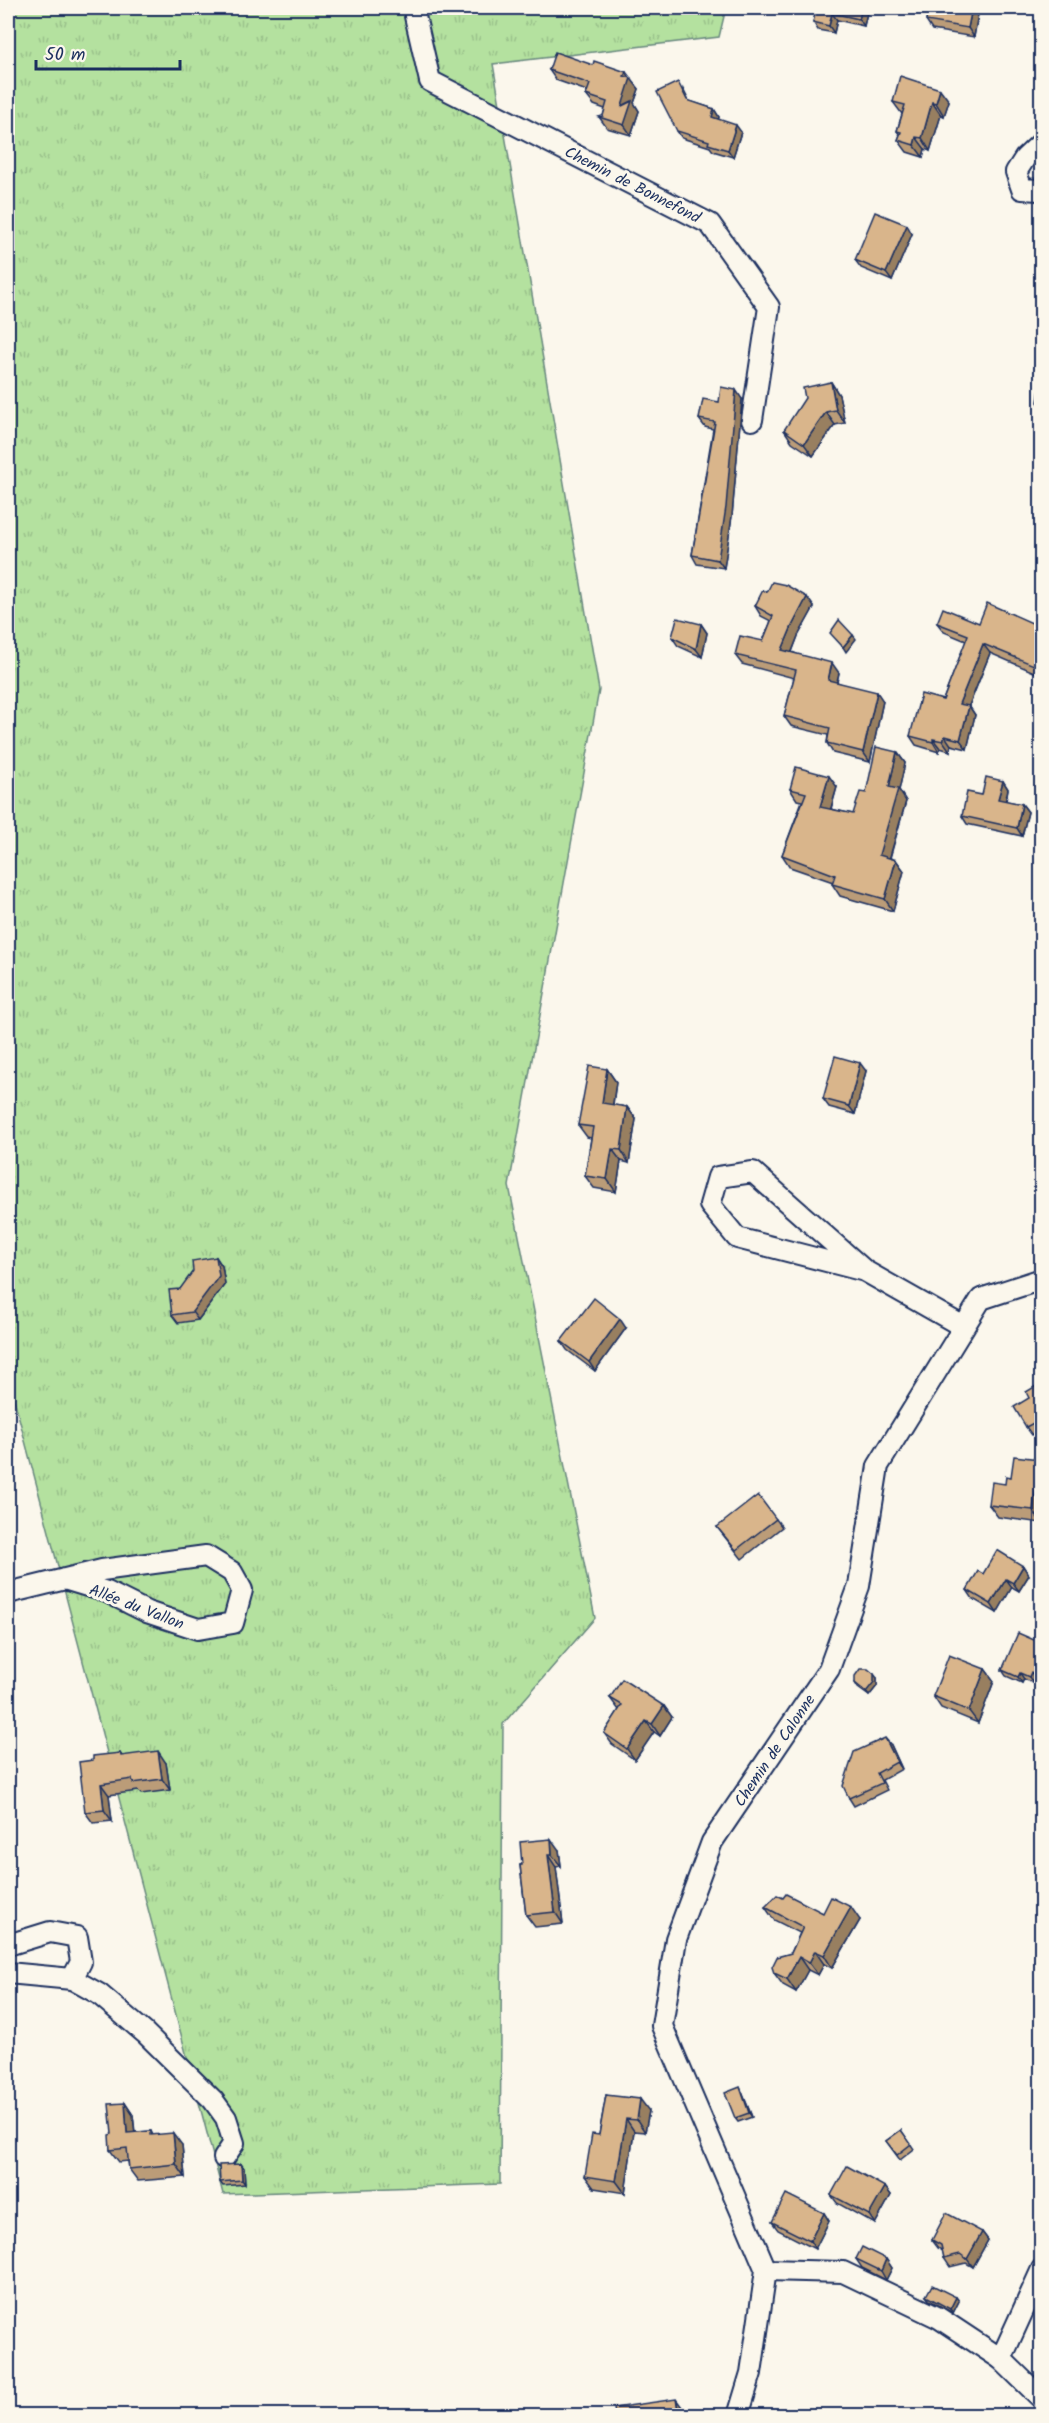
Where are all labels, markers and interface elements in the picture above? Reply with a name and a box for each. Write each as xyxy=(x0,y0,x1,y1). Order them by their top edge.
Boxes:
scale bar xyxy=(36,33,180,71)
text: 50 m xyxy=(45,41,85,70)
street label: Chemin de Bonnefond xyxy=(560,140,706,231)
street label: Allée du Vallon xyxy=(85,1578,188,1637)
street label: Chemin de Calonne xyxy=(728,1690,822,1812)

